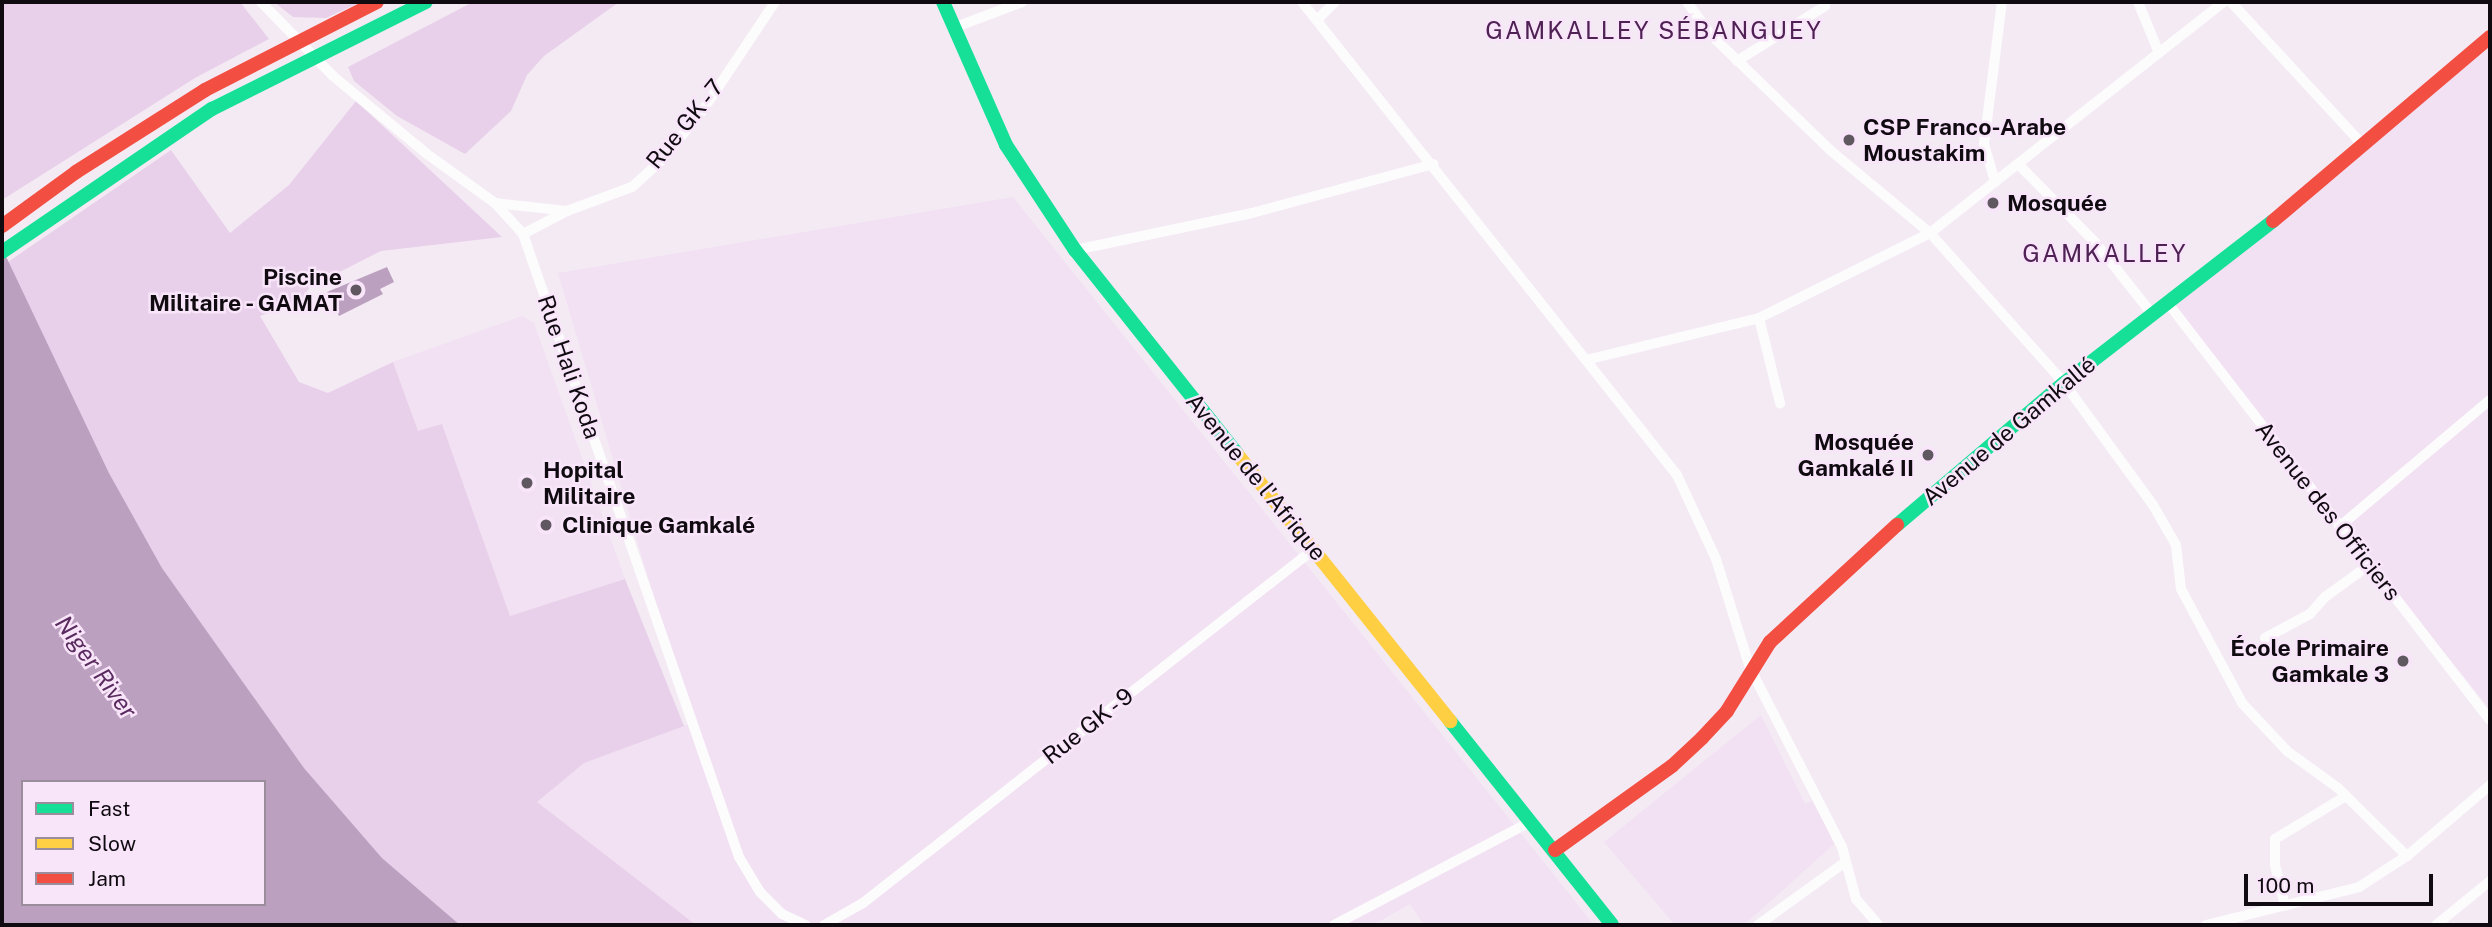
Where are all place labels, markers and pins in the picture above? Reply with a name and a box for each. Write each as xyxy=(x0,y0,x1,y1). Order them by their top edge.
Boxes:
place label: CSP Franco-Arabe Moustakim xyxy=(1863,113,2066,167)
marker: CSP Franco-Arabe Moustakim xyxy=(1841,132,1857,148)
place label: Mosquée xyxy=(2007,189,2107,217)
marker: Mosquée xyxy=(1985,195,2001,211)
place label: Piscine Militaire - GAMAT xyxy=(146,263,342,317)
marker: Piscine Militaire - GAMAT xyxy=(348,282,364,298)
place label: Mosquée Gamkalé II xyxy=(1797,428,1914,482)
marker: Mosquée Gamkalé II xyxy=(1920,447,1936,463)
place label: Hopital Militaire xyxy=(543,456,635,510)
marker: Hopital Militaire xyxy=(517,473,537,493)
place label: Clinique Gamkalé xyxy=(562,511,755,539)
marker: Clinique Gamkalé xyxy=(536,515,556,535)
place label: École Primaire Gamkale 3 xyxy=(2230,634,2389,688)
marker: École Primaire Gamkale 3 xyxy=(2395,653,2411,669)

